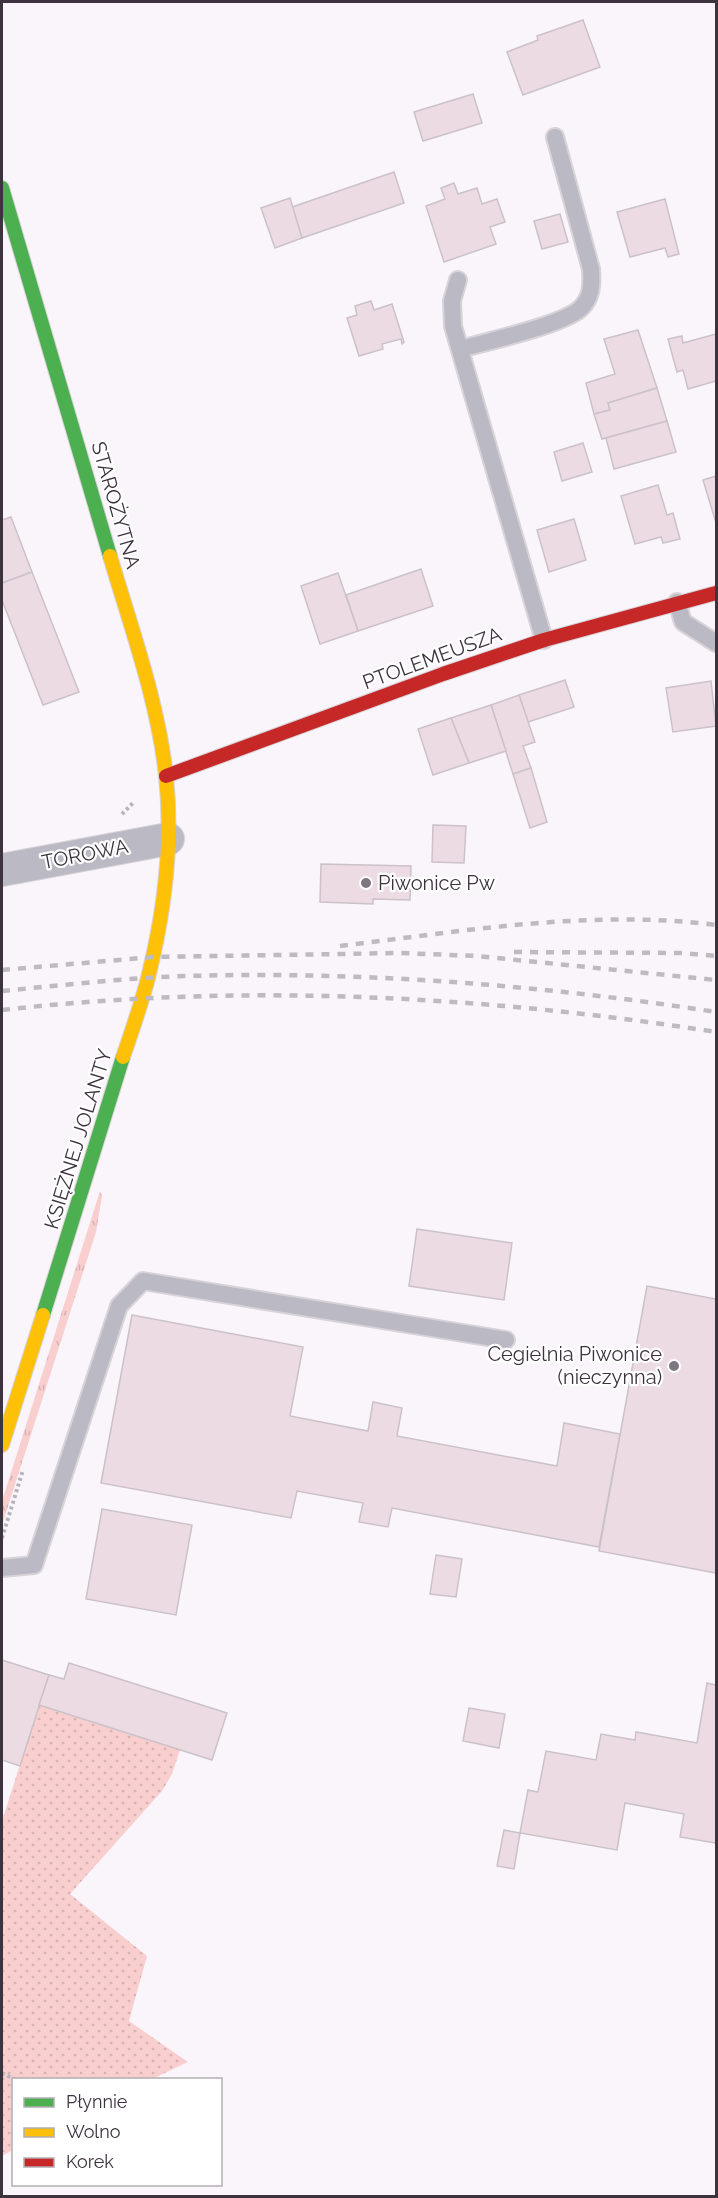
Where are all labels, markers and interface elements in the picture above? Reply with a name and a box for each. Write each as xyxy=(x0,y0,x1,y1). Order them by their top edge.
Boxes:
street label: STAROŻYTNA xyxy=(86,438,147,572)
street label: PTOLEMEUSZA xyxy=(359,622,505,694)
street label: TOROWA xyxy=(40,834,131,874)
place label: Piwonice Pw xyxy=(378,871,495,895)
marker: Piwonice Pw xyxy=(359,876,373,890)
street label: KSIĘŻNEJ JOLANTY xyxy=(38,1046,117,1232)
place label: Cegielnia Piwonice (nieczynna) xyxy=(487,1342,662,1389)
marker: Cegielnia Piwonice (nieczynna) xyxy=(667,1359,681,1373)
legend xyxy=(12,2078,222,2186)
text: Płynnie xyxy=(66,2091,128,2112)
text: Wolno xyxy=(66,2121,121,2142)
text: Korek xyxy=(66,2151,114,2172)

